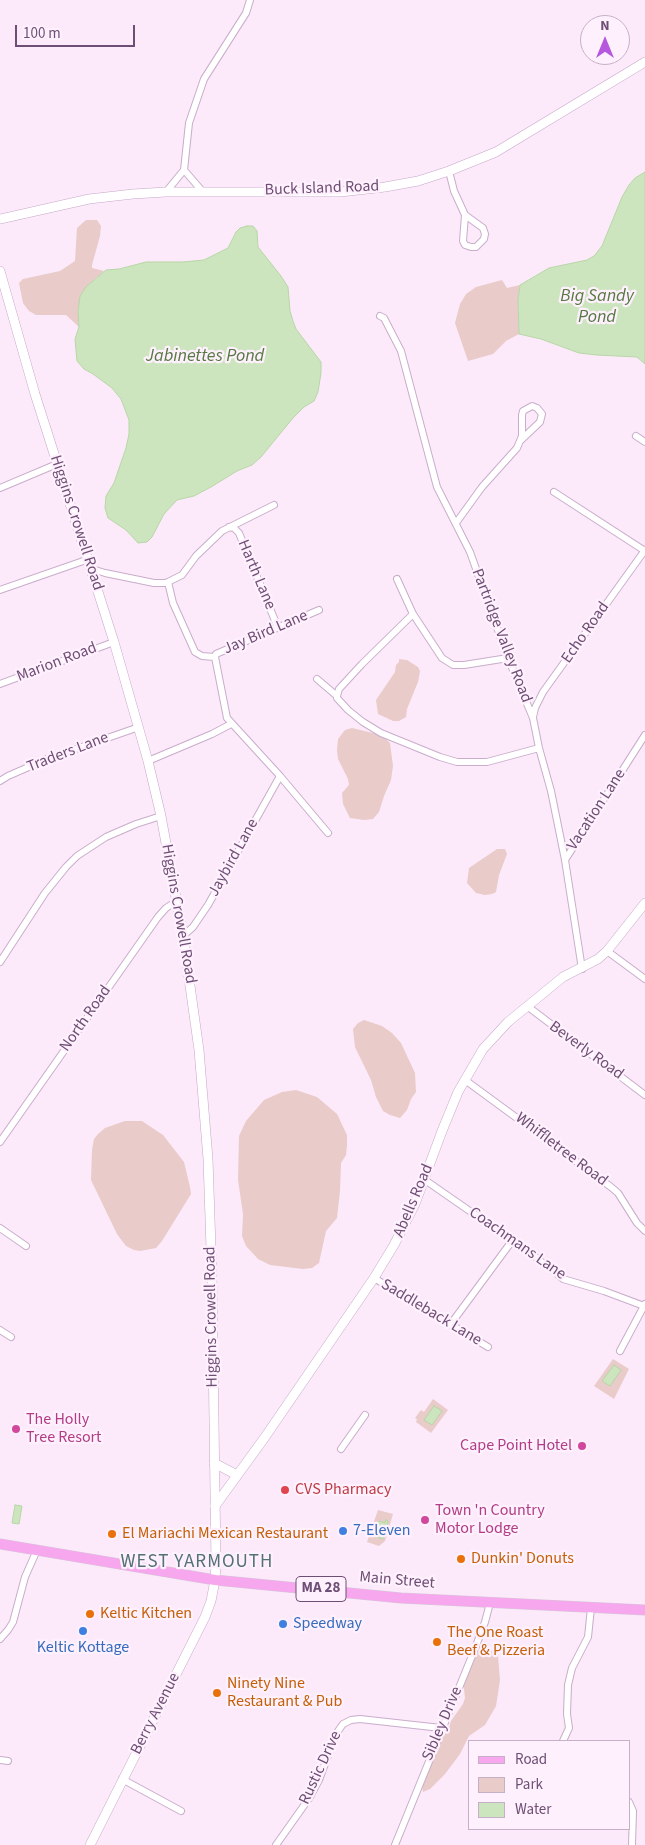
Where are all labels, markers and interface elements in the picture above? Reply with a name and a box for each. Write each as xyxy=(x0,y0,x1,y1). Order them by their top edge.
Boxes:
scale bar xyxy=(18,15,138,47)
north arrow xyxy=(580,15,630,65)
text: N xyxy=(600,16,610,36)
text: 100 m xyxy=(23,23,61,44)
street label: Buck Island Road xyxy=(264,177,380,201)
water label: Big Sandy Pond xyxy=(560,286,634,328)
water label: Jabinettes Pond xyxy=(146,346,264,368)
street label: Higgins Crowell Road xyxy=(45,453,107,593)
street label: Harth Lane xyxy=(233,537,279,613)
street label: Partridge Valley Road xyxy=(467,566,535,706)
street label: Echo Road xyxy=(558,599,614,667)
street label: Jay Bird Lane xyxy=(221,607,311,659)
street label: Marion Road xyxy=(14,639,100,687)
street label: Traders Lane xyxy=(25,729,111,777)
street label: Vacation Lane xyxy=(564,766,630,854)
street label: Jaybird Lane xyxy=(205,816,263,900)
street label: Higgins Crowell Road xyxy=(156,843,200,985)
street label: North Road xyxy=(56,982,116,1056)
street label: Beverly Road xyxy=(545,1018,627,1084)
street label: Whiffletree Road xyxy=(511,1109,611,1191)
street label: Abells Road xyxy=(390,1161,438,1241)
street label: Coachmans Lane xyxy=(465,1203,569,1285)
street label: Higgins Crowell Road xyxy=(201,1246,223,1388)
street label: Saddleback Lane xyxy=(377,1275,485,1351)
place label: The Holly Tree Resort xyxy=(26,1410,102,1448)
marker: The Holly Tree Resort xyxy=(10,1423,22,1435)
place label: Cape Point Hotel xyxy=(460,1436,572,1456)
marker: Cape Point Hotel xyxy=(576,1440,588,1452)
place label: CVS Pharmacy xyxy=(295,1480,391,1500)
marker: CVS Pharmacy xyxy=(279,1484,291,1496)
place label: Town 'n Country Motor Lodge xyxy=(435,1501,545,1539)
marker: Town 'n Country Motor Lodge xyxy=(419,1514,431,1526)
place label: 7-Eleven xyxy=(353,1521,411,1541)
place label: El Mariachi Mexican Restaurant xyxy=(122,1524,328,1544)
marker: 7-Eleven xyxy=(337,1525,349,1537)
marker: El Mariachi Mexican Restaurant xyxy=(106,1528,118,1540)
place label: Dunkin' Donuts xyxy=(471,1549,574,1569)
district label: WEST YARMOUTH xyxy=(119,1552,275,1574)
marker: Dunkin' Donuts xyxy=(455,1553,467,1565)
street label: Main Street xyxy=(358,1568,436,1594)
road number: MA 28 xyxy=(296,1576,346,1602)
place label: Keltic Kitchen xyxy=(100,1604,192,1624)
marker: Keltic Kitchen xyxy=(84,1608,96,1620)
place label: Speedway xyxy=(293,1614,362,1634)
marker: Speedway xyxy=(277,1618,289,1630)
place label: The One Roast Beef & Pizzeria xyxy=(447,1623,545,1661)
marker: Keltic Kottage xyxy=(77,1625,89,1637)
marker: The One Roast Beef & Pizzeria xyxy=(431,1636,443,1648)
place label: Keltic Kottage xyxy=(37,1638,129,1658)
street label: Berry Avenue xyxy=(127,1670,185,1758)
place label: Ninety Nine Restaurant & Pub xyxy=(227,1674,342,1712)
street label: Sibley Drive xyxy=(419,1684,467,1764)
marker: Ninety Nine Restaurant & Pub xyxy=(211,1687,223,1699)
street label: Rustic Drive xyxy=(296,1728,346,1808)
legend xyxy=(468,1740,630,1830)
text: Road xyxy=(515,1749,547,1770)
text: Park xyxy=(515,1774,543,1795)
text: Water xyxy=(515,1799,551,1820)

